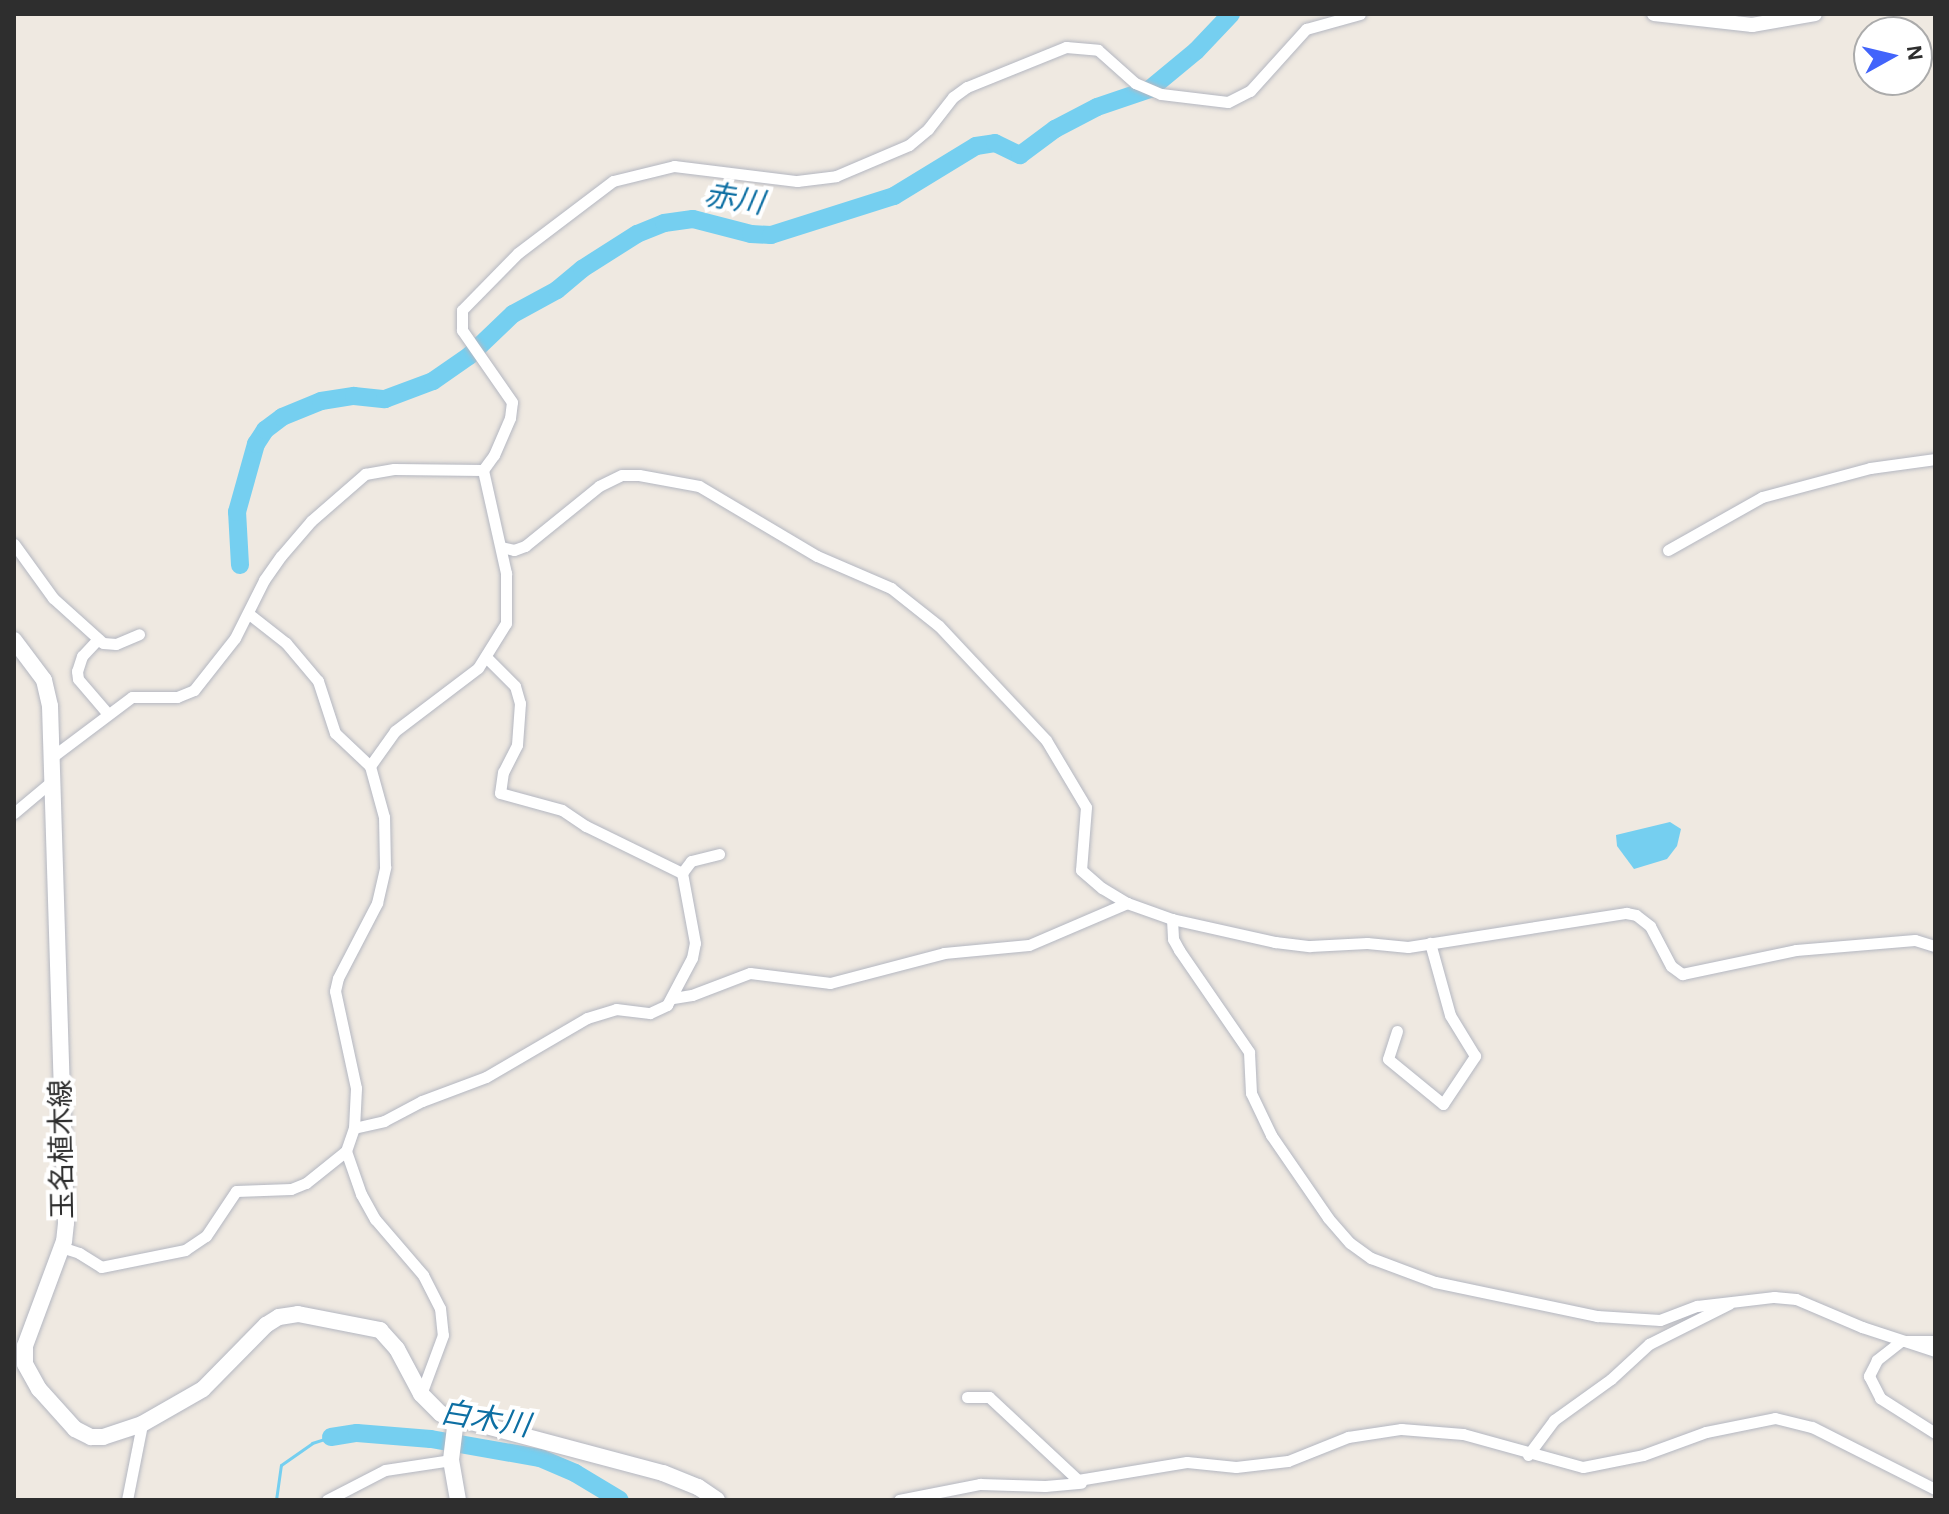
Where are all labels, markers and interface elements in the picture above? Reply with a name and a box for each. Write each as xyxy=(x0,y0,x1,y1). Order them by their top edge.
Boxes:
north arrow xyxy=(1853,16,1933,96)
text: N xyxy=(1903,44,1927,62)
water label: 赤川 xyxy=(702,178,766,222)
street label: 玉名植木線 xyxy=(45,1079,81,1219)
water label: 白木川 xyxy=(438,1395,532,1445)

